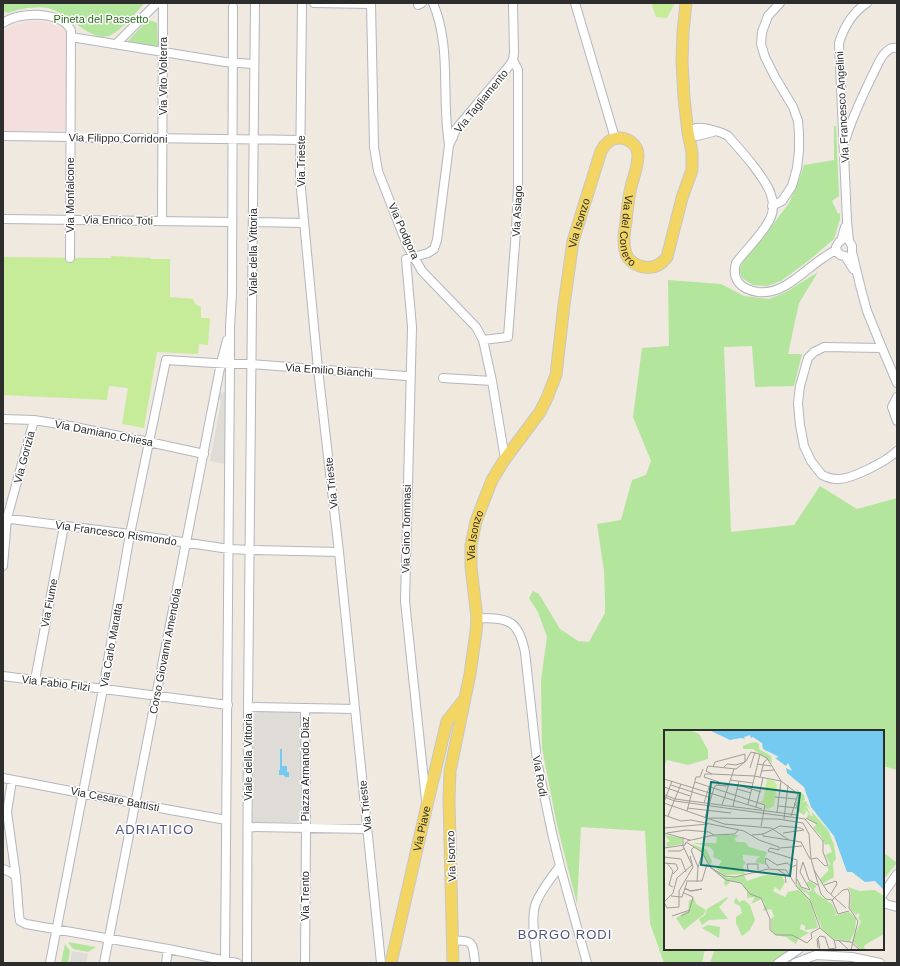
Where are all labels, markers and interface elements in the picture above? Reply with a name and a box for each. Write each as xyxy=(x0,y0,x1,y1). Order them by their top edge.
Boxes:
park label: Pineta del Passetto xyxy=(54,13,148,25)
street label: Via Vito Volterra xyxy=(157,36,169,115)
street label: Via Francesco Angelini xyxy=(833,51,851,163)
street label: Via Tagliamento xyxy=(452,67,510,135)
street label: Via Filippo Corridoni xyxy=(68,131,168,145)
street label: Via Trieste xyxy=(295,135,307,187)
street label: Via Monfalcone xyxy=(64,157,76,233)
street label: Via Asiago xyxy=(510,185,524,237)
street label: Via del Conero xyxy=(618,194,638,269)
street label: Via Isonzo xyxy=(566,197,592,249)
street label: Via Podgora xyxy=(386,201,422,262)
street label: Viale della Vittoria xyxy=(247,207,259,296)
street label: Via Enrico Toti xyxy=(83,213,153,227)
street label: Via Emilio Bianchi xyxy=(285,361,373,379)
street label: Via Damiano Chiesa xyxy=(54,418,155,449)
street label: Via Gorizia xyxy=(11,429,37,484)
street label: Via Trieste xyxy=(322,457,340,509)
street label: Via Gino Tommasi xyxy=(399,484,413,574)
street label: Via Isonzo xyxy=(465,508,486,561)
street label: Via Francesco Rismondo xyxy=(54,519,178,547)
street label: Via Fiume xyxy=(38,578,60,628)
street label: Corso Giovanni Amendola xyxy=(147,586,183,715)
street label: Via Carlo Maratta xyxy=(98,601,124,688)
street label: Via Fabio Filzi xyxy=(21,673,91,693)
street label: Viale della Vittoria xyxy=(242,712,254,801)
street label: Piazza Armando Diaz xyxy=(299,716,311,822)
inset map xyxy=(664,730,884,950)
street label: Via Rodi xyxy=(530,755,550,797)
street label: Via Trieste xyxy=(356,780,374,832)
street label: Via Cesare Battisti xyxy=(70,784,160,814)
street label: Via Piave xyxy=(411,805,433,852)
district label: ADRIATICO xyxy=(116,822,194,837)
street label: Via Isonzo xyxy=(444,830,458,882)
street label: Via Trento xyxy=(299,871,311,921)
district label: BORGO RODI xyxy=(518,927,612,942)

